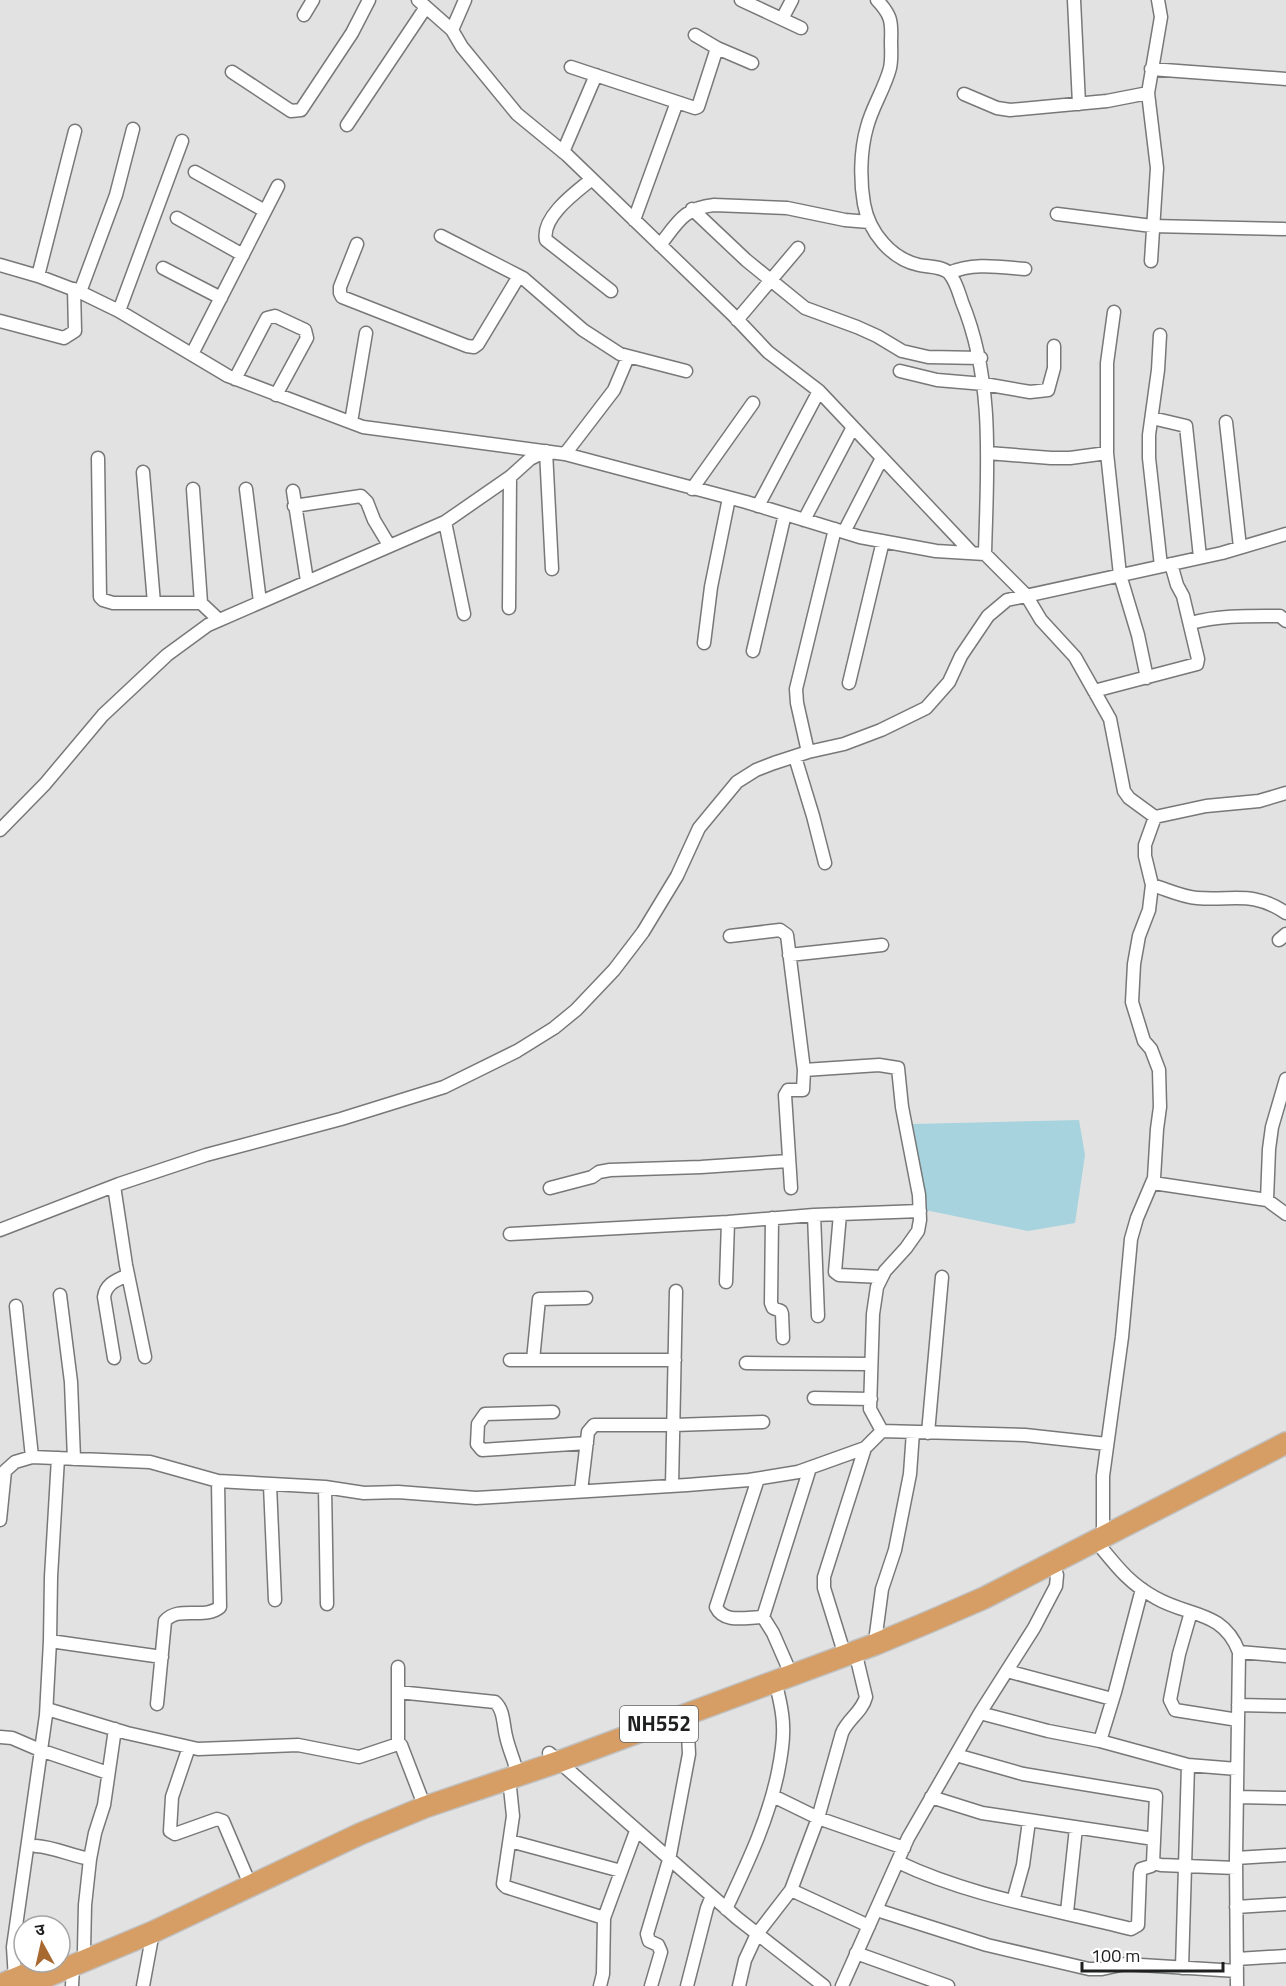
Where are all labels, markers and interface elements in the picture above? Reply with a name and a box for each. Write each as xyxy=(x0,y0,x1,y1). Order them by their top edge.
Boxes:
road number: NH552 xyxy=(620,1706,698,1742)
north arrow xyxy=(12,1914,72,1974)
text: उ xyxy=(34,1917,47,1942)
scale bar xyxy=(1082,1935,1223,1973)
text: 100 m xyxy=(1091,1942,1140,1969)

